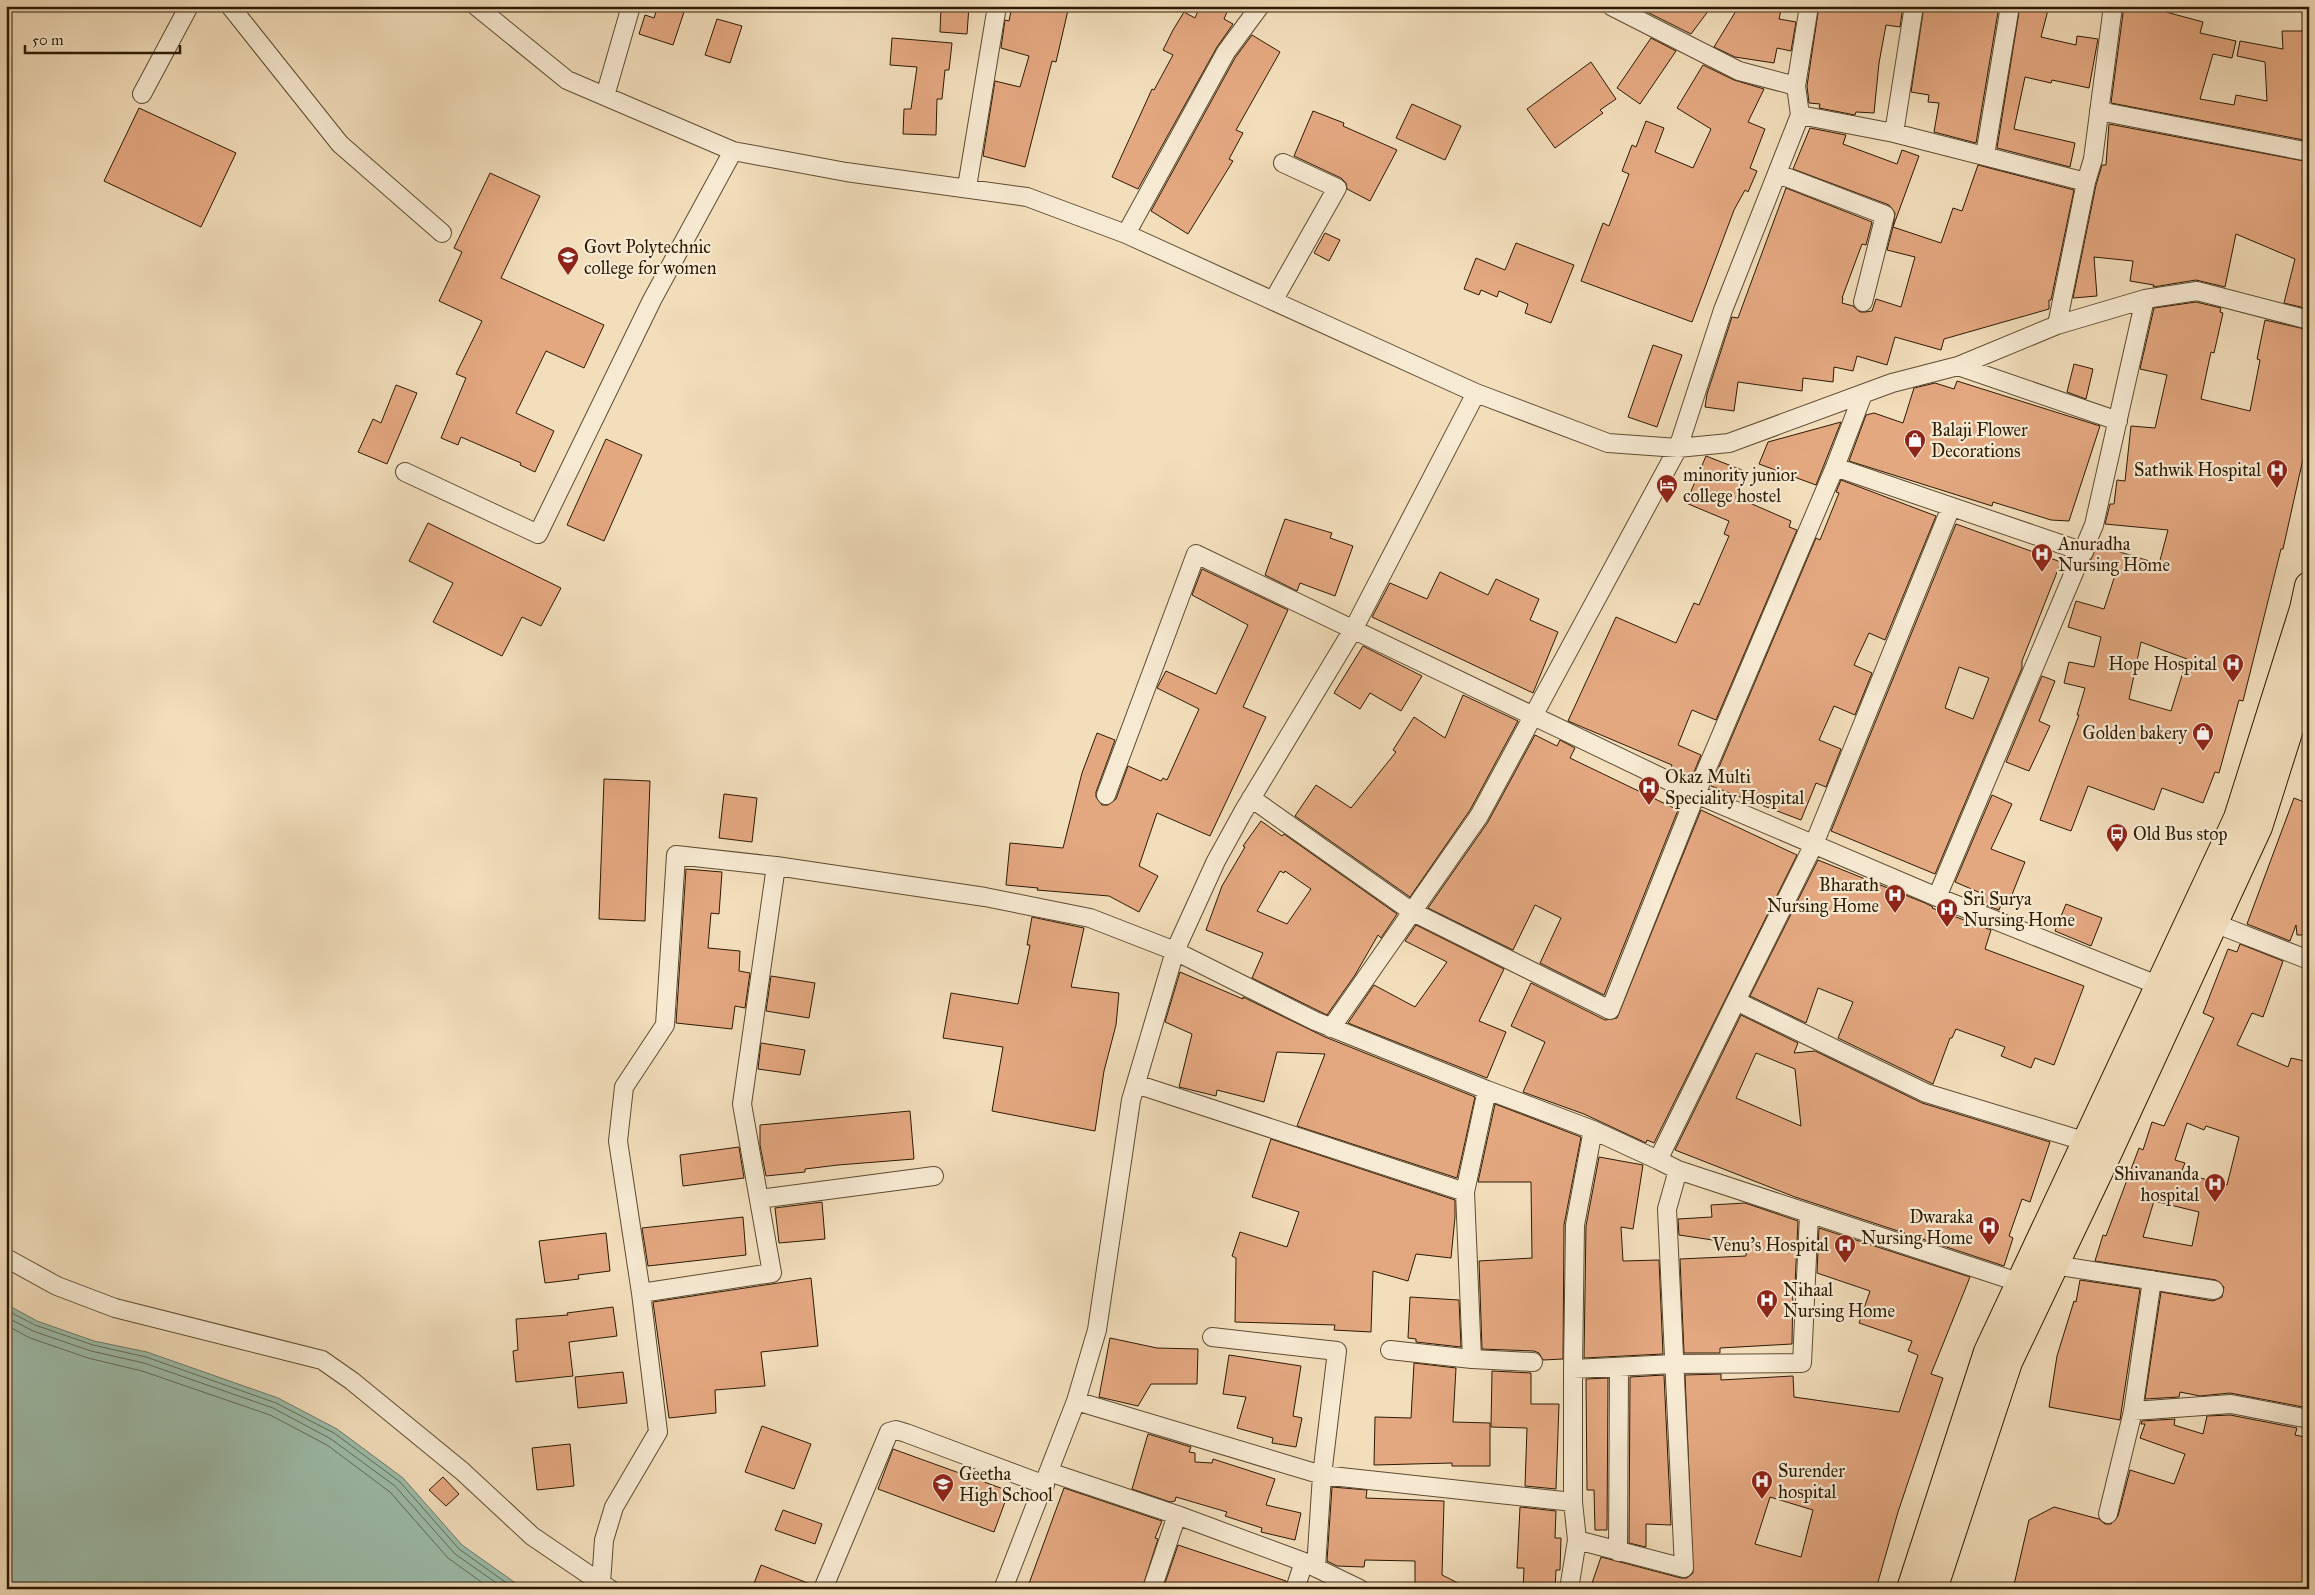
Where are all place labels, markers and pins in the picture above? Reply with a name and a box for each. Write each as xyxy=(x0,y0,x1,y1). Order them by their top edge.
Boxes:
place label: Govt Polytechnic college for women xyxy=(584,236,717,280)
school or university icon: Govt Polytechnic college for women xyxy=(556,245,580,276)
place label: Balaji Flower Decorations xyxy=(1931,419,2028,462)
shop icon: Balaji Flower Decorations xyxy=(1903,428,1927,459)
hospital icon: Sathwik Hospital xyxy=(2265,458,2289,489)
place label: Sathwik Hospital xyxy=(2134,459,2261,481)
place label: minority junior college hostel xyxy=(1683,464,1797,508)
hotel icon: minority junior college hostel xyxy=(1655,473,1679,504)
place label: Anuradha Nursing Home xyxy=(2057,533,2170,577)
hospital icon: Anuradha Nursing Home xyxy=(2030,542,2054,573)
hospital icon: Hope Hospital xyxy=(2221,652,2245,683)
place label: Hope Hospital xyxy=(2108,653,2217,675)
shop icon: Golden bakery xyxy=(2191,721,2215,752)
place label: Golden bakery xyxy=(2083,722,2188,744)
place label: Okaz Multi Speciality Hospital xyxy=(1665,766,1804,809)
hospital icon: Okaz Multi Speciality Hospital xyxy=(1637,775,1661,806)
bus stop icon: Old Bus stop xyxy=(2105,822,2129,853)
place label: Old Bus stop xyxy=(2133,823,2228,845)
place label: Bharath Nursing Home xyxy=(1767,874,1879,918)
hospital icon: Bharath Nursing Home xyxy=(1883,883,1907,914)
place label: Sri Surya Nursing Home xyxy=(1963,888,2075,932)
hospital icon: Sri Surya Nursing Home xyxy=(1935,897,1959,928)
place label: Shivananda hospital xyxy=(2114,1163,2199,1206)
hospital icon: Shivananda hospital xyxy=(2203,1172,2227,1203)
place label: Dwaraka Nursing Home xyxy=(1861,1206,1973,1250)
hospital icon: Dwaraka Nursing Home xyxy=(1977,1215,2001,1246)
hospital icon: Venu's Hospital xyxy=(1833,1233,1857,1264)
place label: Venu's Hospital xyxy=(1711,1234,1829,1256)
place label: Nihaal Nursing Home xyxy=(1783,1279,1895,1323)
hospital icon: Nihaal Nursing Home xyxy=(1755,1288,1779,1319)
place label: Surender hospital xyxy=(1778,1460,1845,1503)
place label: Geetha High School xyxy=(959,1463,1053,1507)
hospital icon: Surender hospital xyxy=(1750,1469,1774,1500)
school or university icon: Geetha High School xyxy=(931,1472,955,1503)

